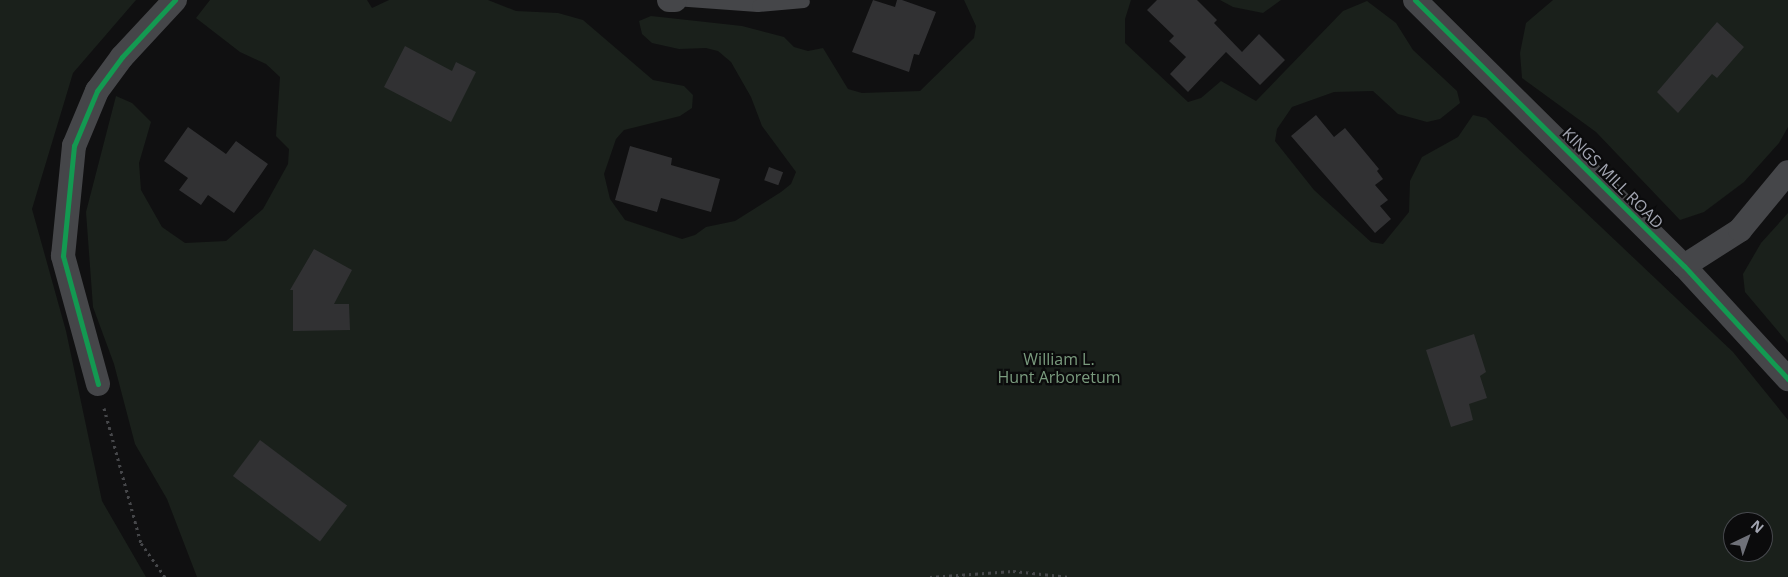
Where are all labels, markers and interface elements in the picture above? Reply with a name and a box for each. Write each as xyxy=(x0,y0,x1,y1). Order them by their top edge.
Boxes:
street label: KINGS MILL ROAD xyxy=(1559,124,1667,232)
park label: William L. Hunt Arboretum xyxy=(997,349,1121,387)
north arrow xyxy=(1723,512,1773,562)
text: N xyxy=(1747,515,1768,537)

